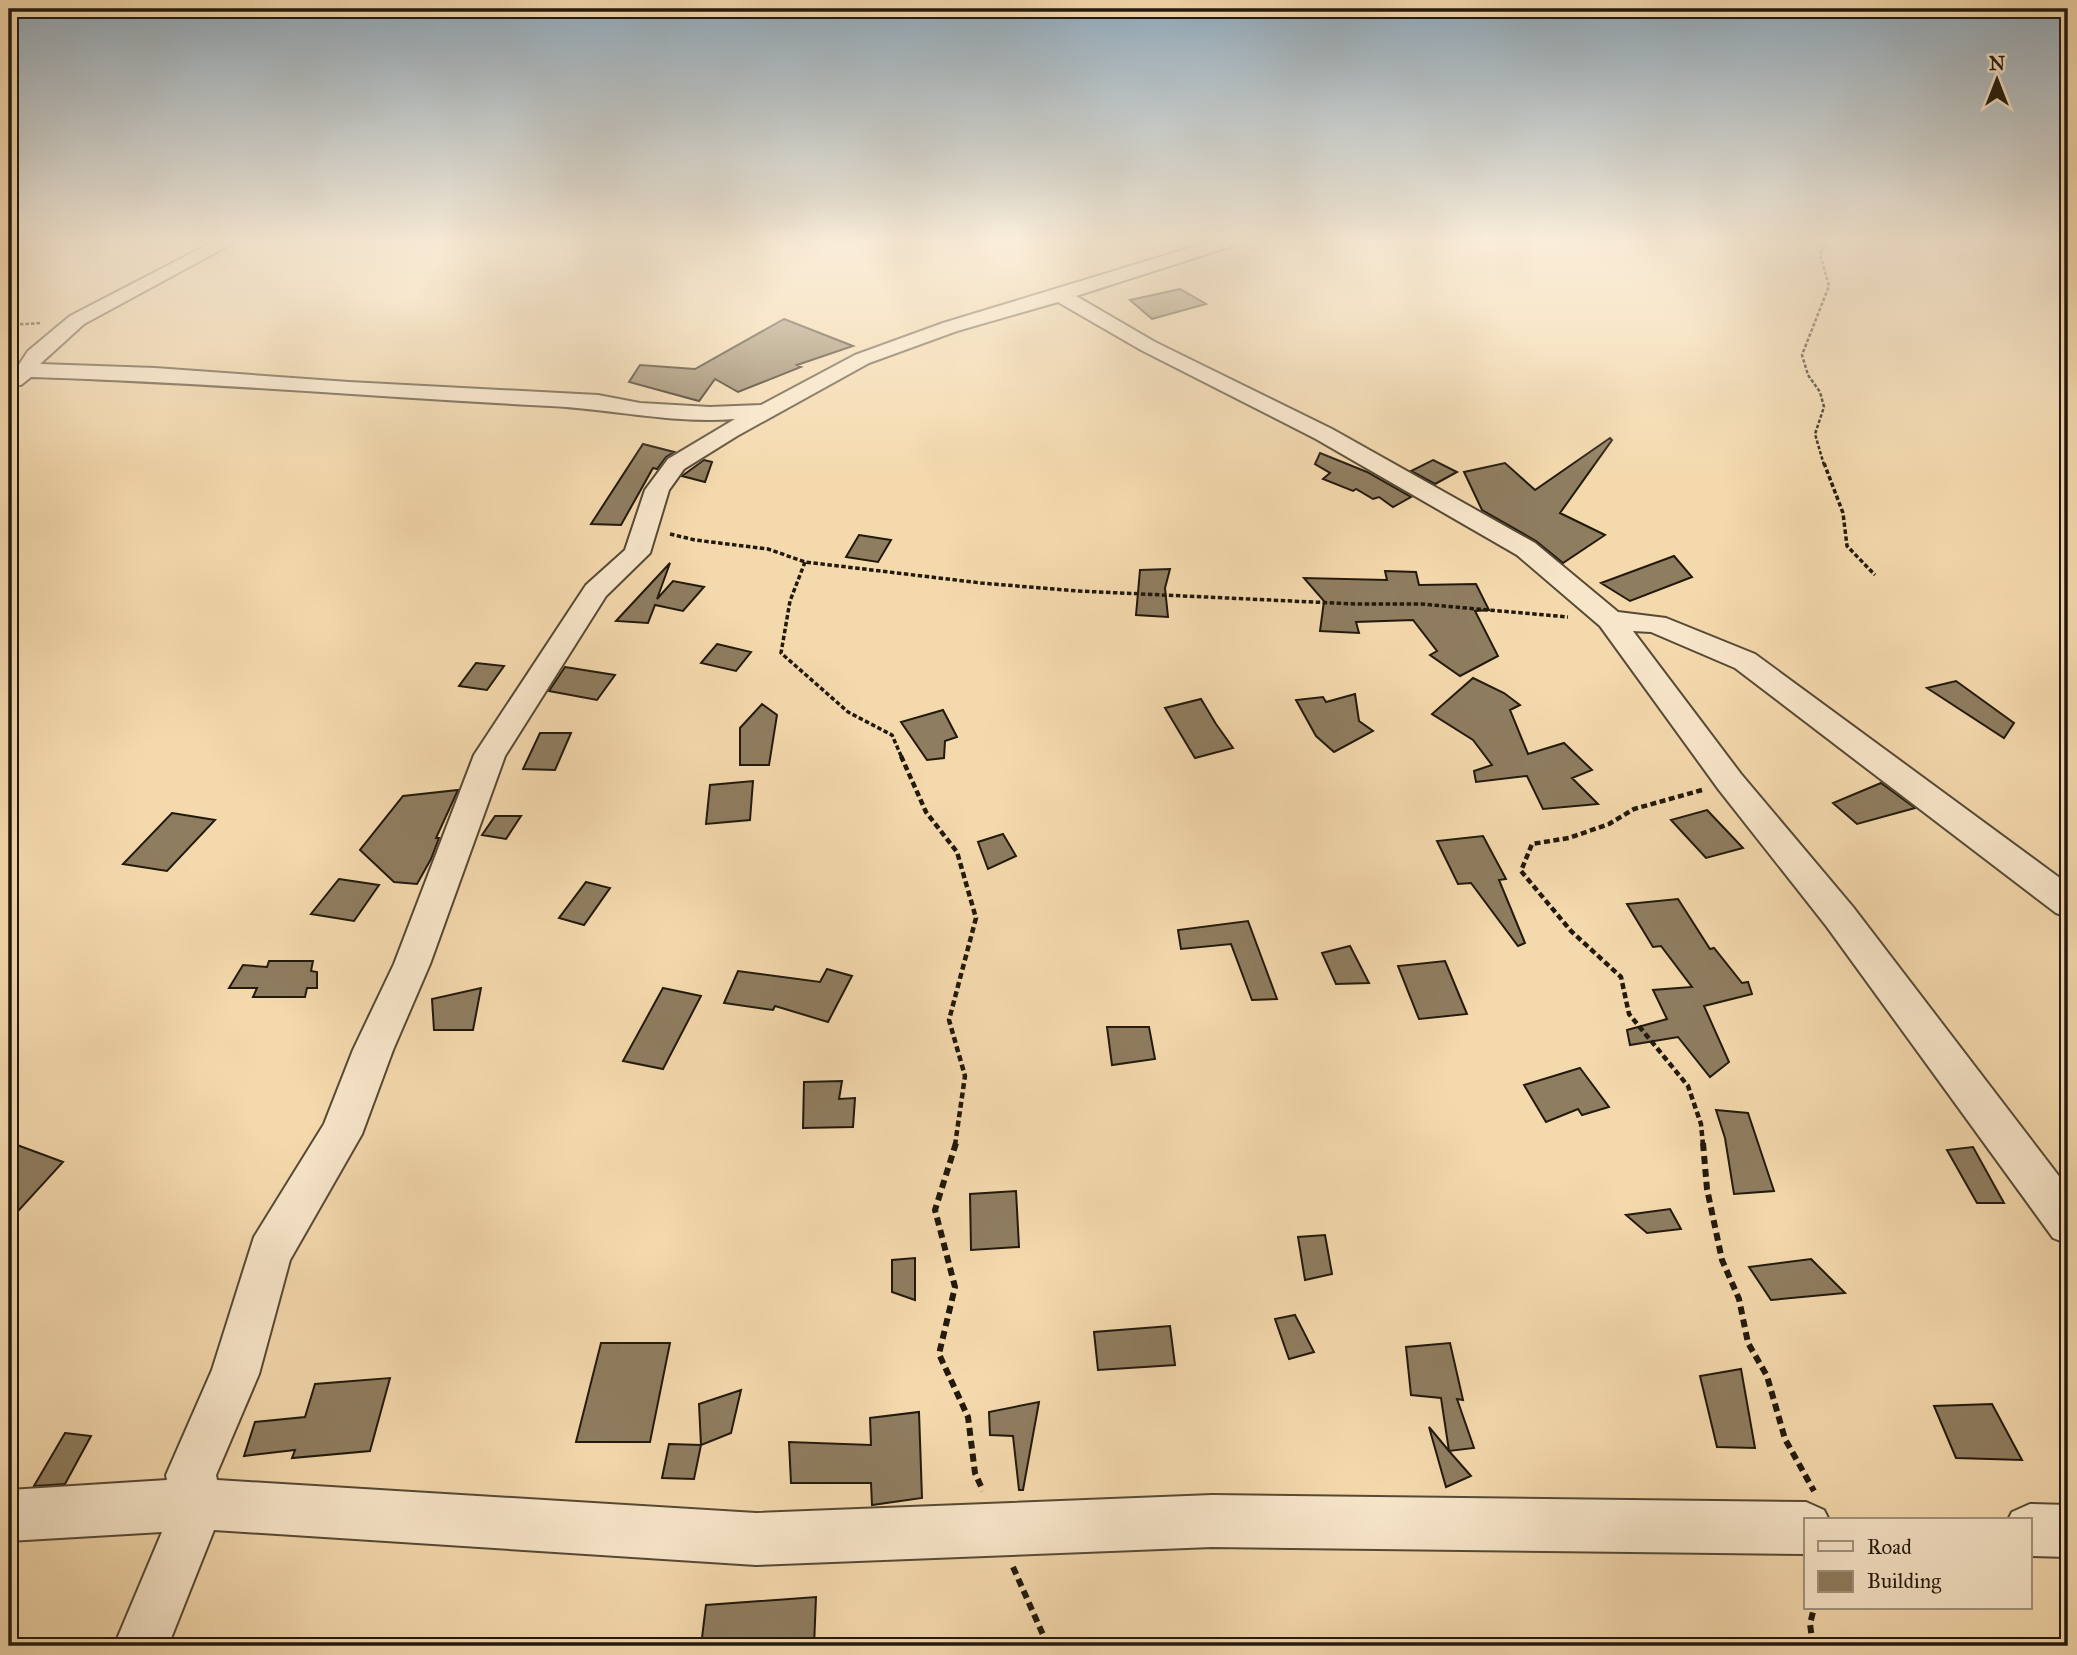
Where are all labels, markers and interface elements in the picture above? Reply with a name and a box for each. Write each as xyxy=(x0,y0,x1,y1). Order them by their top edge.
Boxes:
north arrow xyxy=(1962,46,2032,116)
text: N xyxy=(1989,52,2005,75)
legend xyxy=(1804,1518,2032,1610)
text: Road xyxy=(1867,1534,1912,1560)
text: Building xyxy=(1867,1568,1941,1594)

